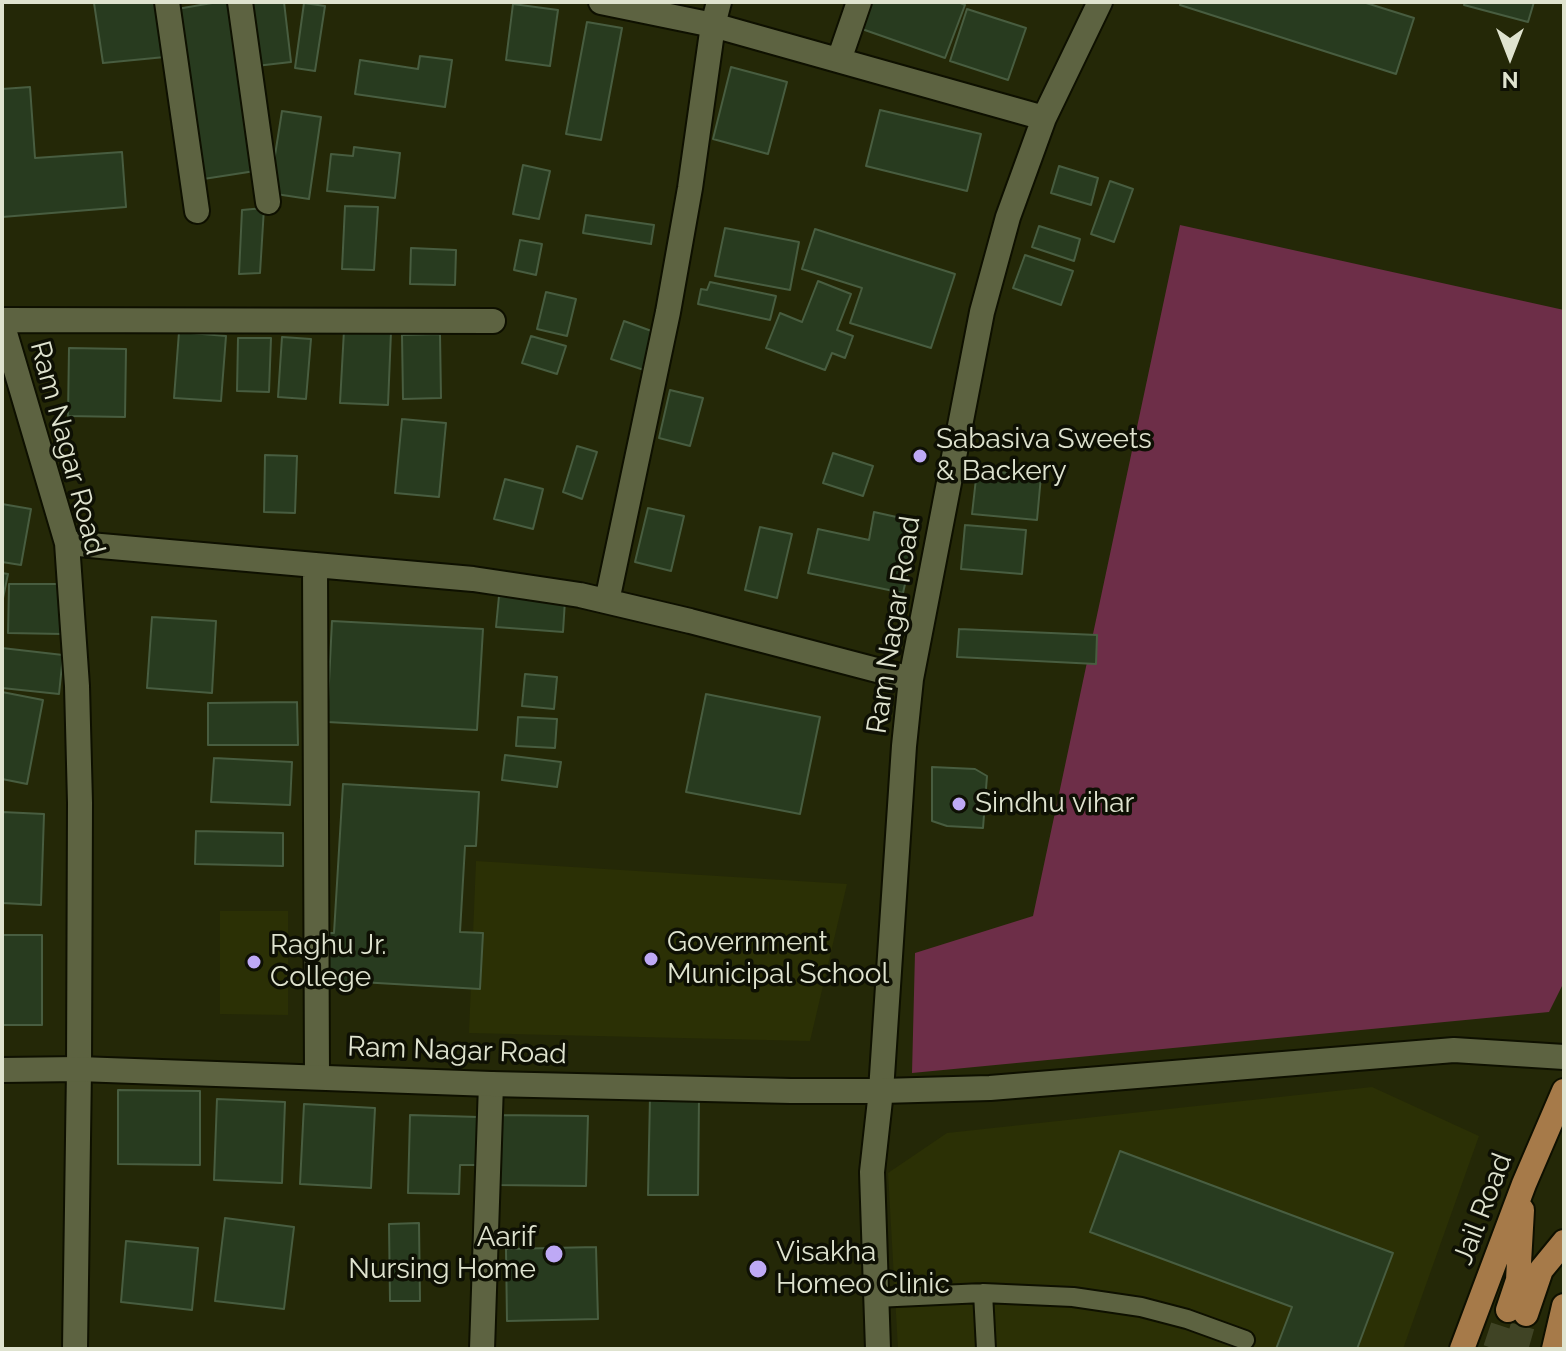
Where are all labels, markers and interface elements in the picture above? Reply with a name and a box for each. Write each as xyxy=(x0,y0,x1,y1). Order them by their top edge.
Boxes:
north arrow xyxy=(1470,16,1550,96)
text: N xyxy=(1502,67,1518,93)
street label: Ram Nagar Road xyxy=(22,338,112,558)
place label: Sabasiva Sweets & Backery xyxy=(936,423,1152,489)
marker: Sabasiva Sweets & Backery xyxy=(911,447,929,465)
street label: Ram Nagar Road xyxy=(860,514,928,736)
place label: Sindhu vihar xyxy=(975,787,1134,821)
marker: Sindhu vihar xyxy=(950,795,968,813)
place label: Government Municipal School xyxy=(667,926,889,992)
place label: Raghu Jr. College xyxy=(270,929,387,995)
marker: Government Municipal School xyxy=(642,950,660,968)
marker: Raghu Jr. College xyxy=(245,953,263,971)
street label: Ram Nagar Road xyxy=(347,1030,567,1072)
street label: Jail Road xyxy=(1446,1149,1520,1269)
place label: Aarif Nursing Home xyxy=(348,1221,536,1287)
place label: Visakha Homeo Clinic xyxy=(776,1236,950,1302)
marker: Aarif Nursing Home xyxy=(543,1243,565,1265)
marker: Visakha Homeo Clinic xyxy=(747,1258,769,1280)

